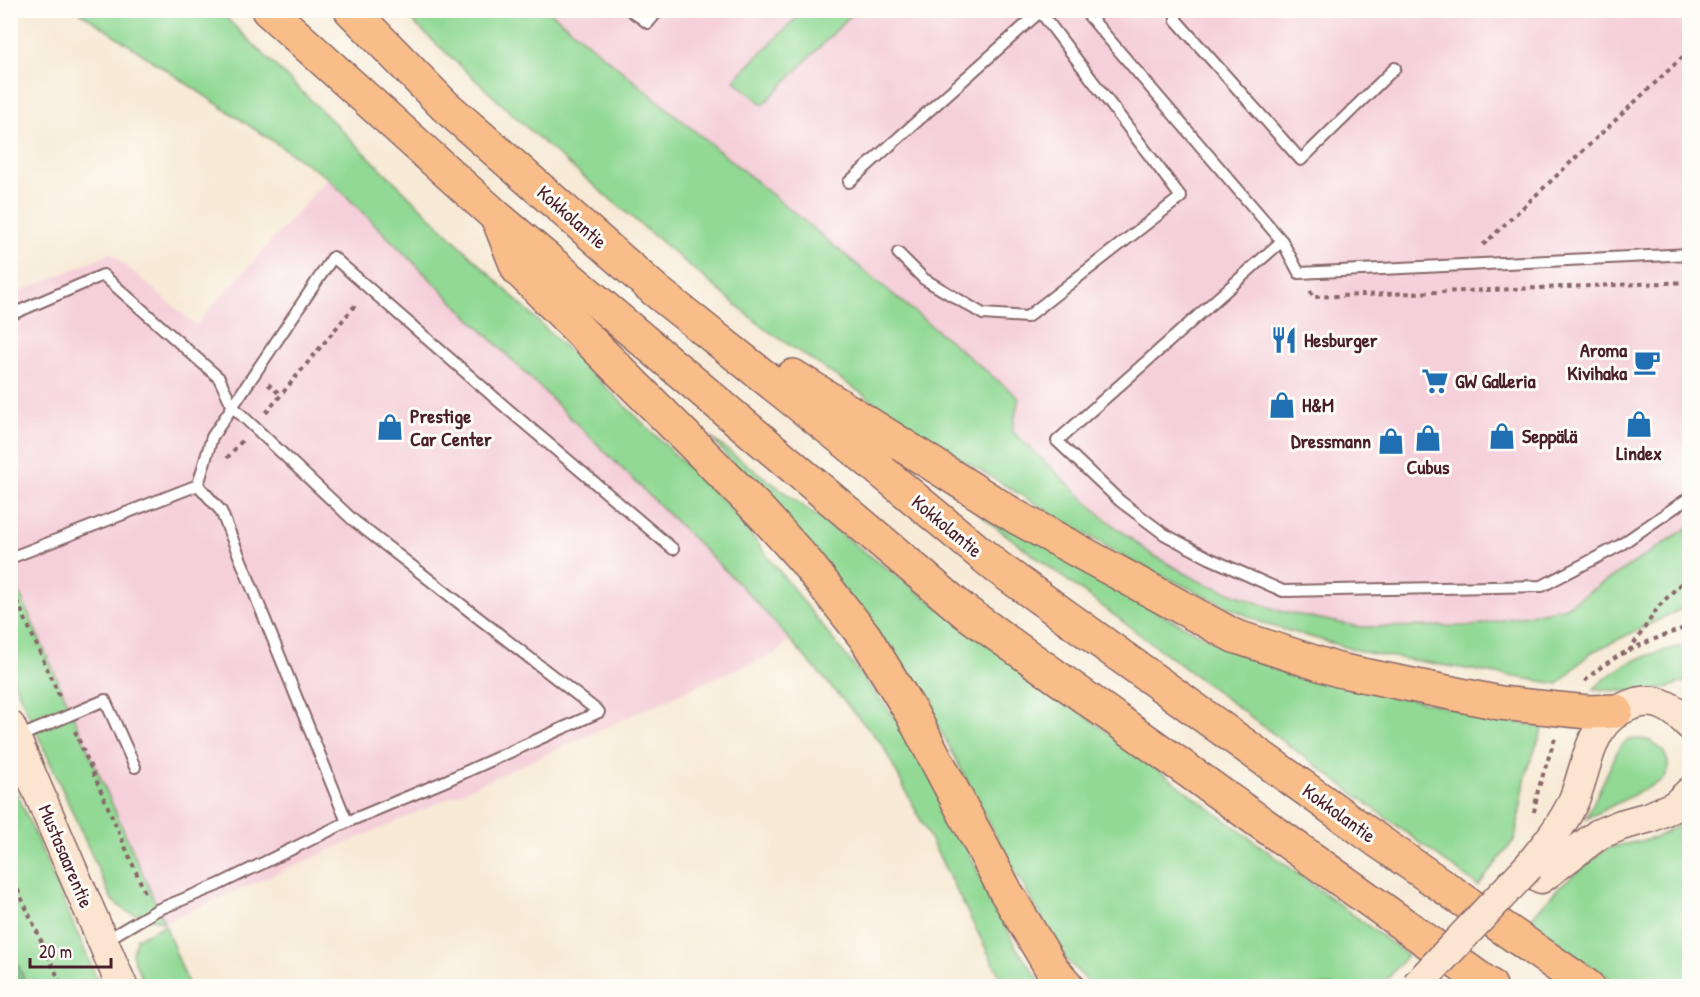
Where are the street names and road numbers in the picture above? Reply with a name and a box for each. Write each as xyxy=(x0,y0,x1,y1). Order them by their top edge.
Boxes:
street label: Kokkolantie xyxy=(532,179,613,255)
street label: Kokkolantie xyxy=(906,488,988,563)
street label: Kokkolantie xyxy=(1297,777,1382,848)
street label: Mustasaarentie xyxy=(33,800,100,912)

